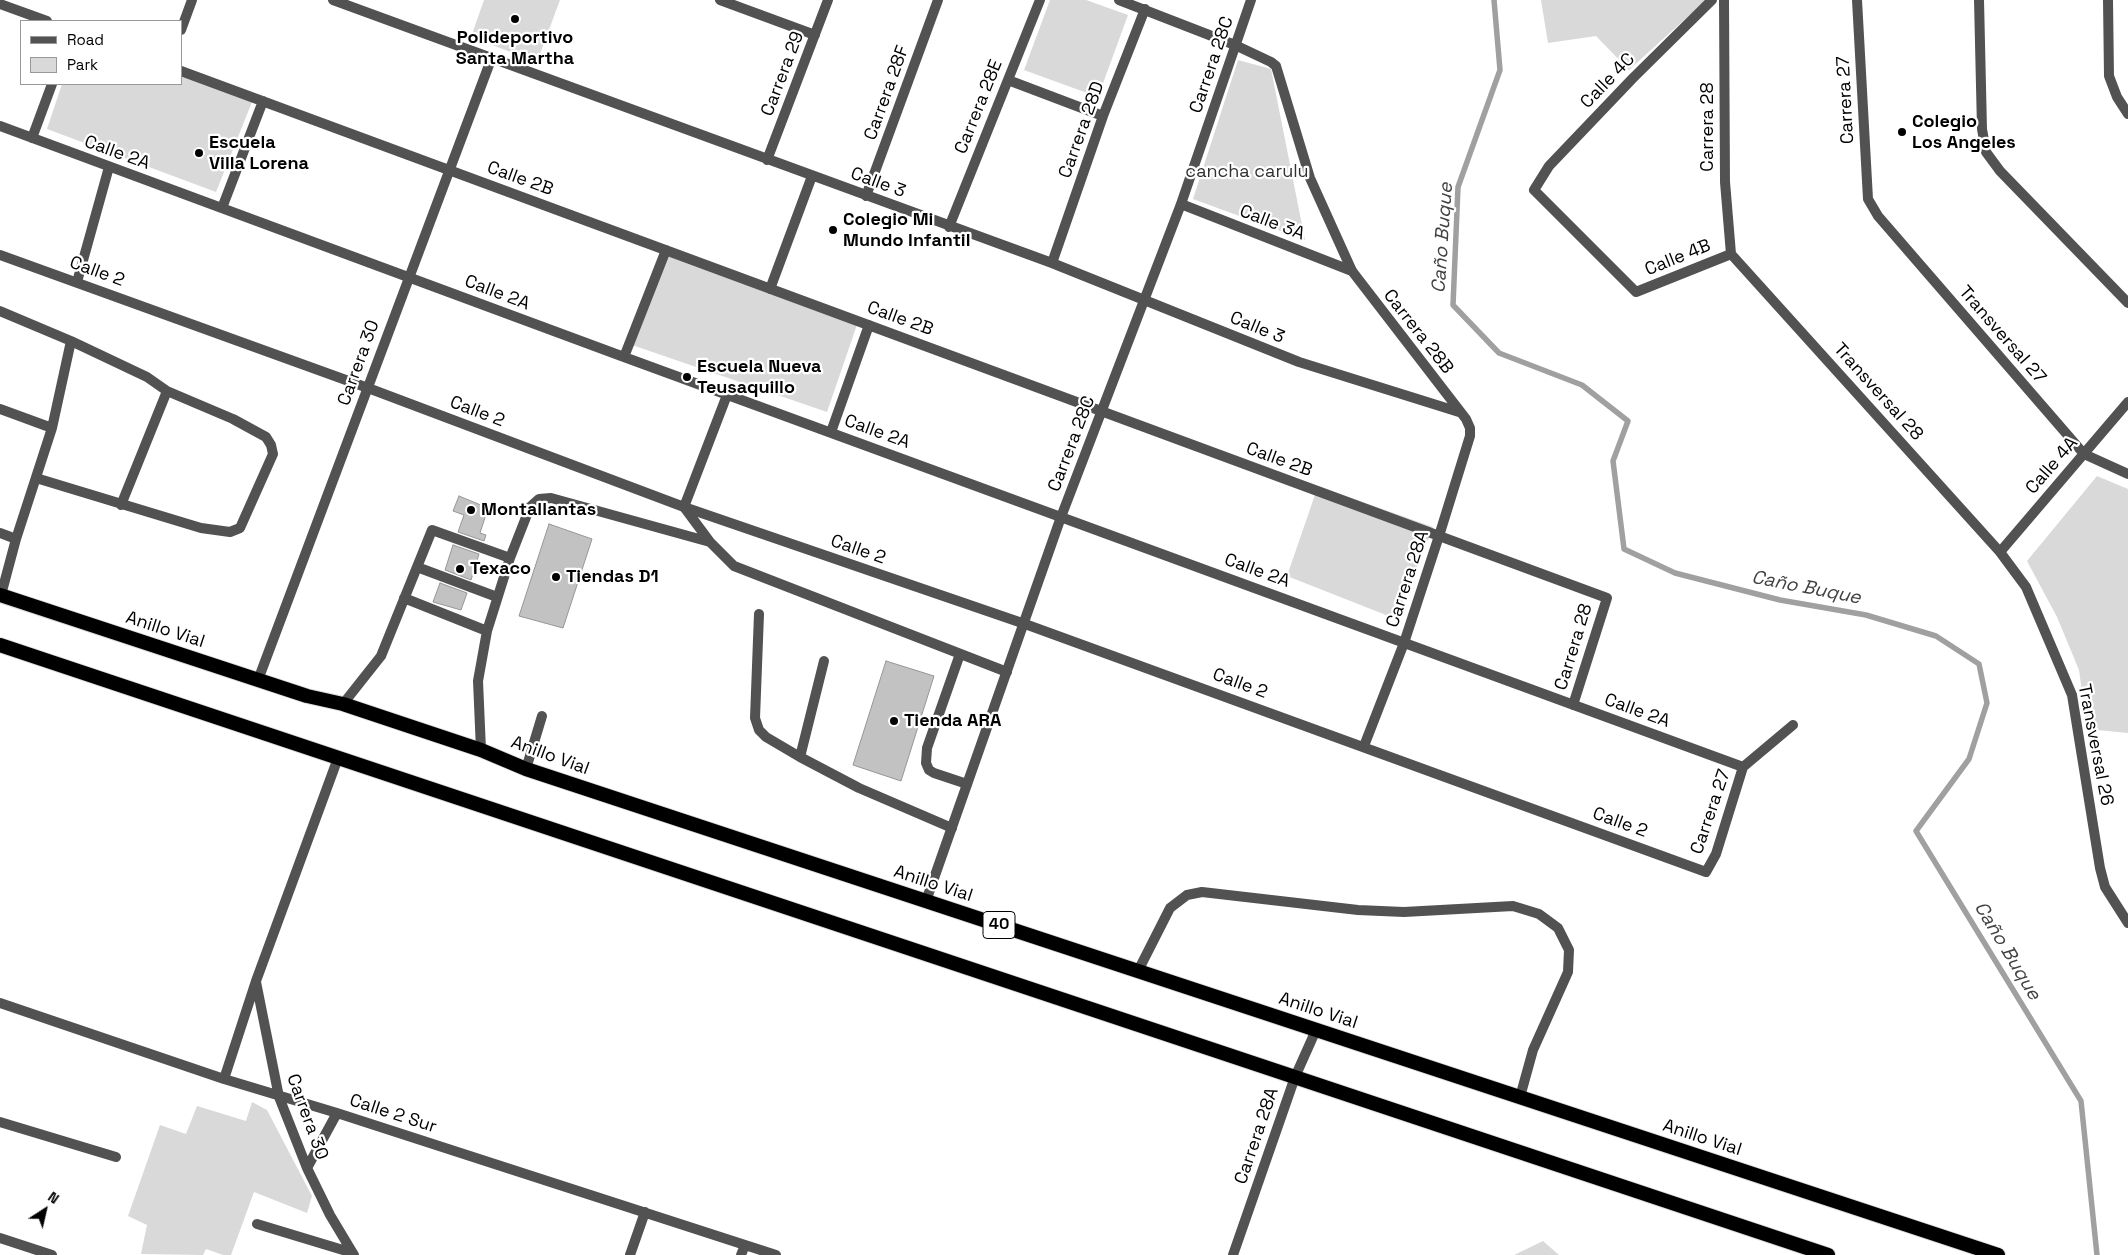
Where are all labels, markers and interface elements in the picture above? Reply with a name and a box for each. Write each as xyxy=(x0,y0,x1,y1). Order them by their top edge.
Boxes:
marker: Polideportivo Santa Martha xyxy=(509,13,521,25)
street label: Carrera 28C xyxy=(1185,14,1239,116)
legend xyxy=(20,20,182,85)
place label: Polideportivo Santa Martha xyxy=(456,27,574,70)
street label: Carrera 29 xyxy=(757,29,809,119)
text: Road xyxy=(67,30,104,49)
street label: Carrera 28F xyxy=(860,43,914,143)
street label: Calle 4C xyxy=(1576,49,1640,113)
text: Park xyxy=(67,55,98,74)
street label: Carrera 27 xyxy=(1833,55,1859,145)
street label: Carrera 28E xyxy=(950,57,1008,157)
street label: Carrera 28D xyxy=(1055,79,1109,181)
street label: Carrera 28 xyxy=(1697,82,1719,172)
place label: Colegio Los Angeles xyxy=(1912,111,2016,154)
marker: Colegio Los Angeles xyxy=(1896,126,1908,138)
street label: Calle 2A xyxy=(81,131,153,175)
place label: Escuela Villa Lorena xyxy=(209,132,309,174)
marker: Escuela Villa Lorena xyxy=(193,147,205,159)
street label: Calle 2B xyxy=(484,157,556,201)
park label: cancha carulu xyxy=(1185,161,1309,183)
street label: Calle 3 xyxy=(848,163,908,203)
water label: Caño Buque xyxy=(1428,182,1458,294)
street label: Calle 3A xyxy=(1236,201,1308,245)
place label: Colegio Mi Mundo Infantil xyxy=(843,209,970,252)
marker: Colegio Mi Mundo Infantil xyxy=(827,224,839,236)
street label: Calle 4B xyxy=(1642,235,1714,281)
street label: Calle 2 xyxy=(67,252,127,292)
street label: Calle 2A xyxy=(461,271,533,315)
street label: Transversal 27 xyxy=(1954,282,2050,388)
street label: Carrera 28B xyxy=(1378,285,1458,379)
street label: Calle 2B xyxy=(864,297,936,341)
street label: Calle 3 xyxy=(1227,307,1287,349)
street label: Carrera 30 xyxy=(334,317,384,409)
street label: Transversal 28 xyxy=(1829,339,1927,445)
place label: Escuela Nueva Teusaquillo xyxy=(697,356,822,398)
marker: Escuela Nueva Teusaquillo xyxy=(681,371,693,383)
street label: Calle 2 xyxy=(447,392,507,432)
street label: Carrera 28C xyxy=(1044,393,1100,495)
street label: Calle 2A xyxy=(841,410,913,454)
street label: Calle 4A xyxy=(2021,433,2083,499)
street label: Calle 2B xyxy=(1243,438,1315,482)
place label: Montallantas xyxy=(481,499,596,521)
marker: Montallantas xyxy=(465,504,477,516)
street label: Carrera 28A xyxy=(1382,528,1434,630)
street label: Calle 2 xyxy=(828,531,888,569)
street label: Calle 2A xyxy=(1221,549,1293,593)
place label: Texaco xyxy=(470,558,531,580)
marker: Texaco xyxy=(454,563,466,575)
place label: Tiendas D1 xyxy=(566,566,659,588)
water label: Caño Buque xyxy=(1749,566,1863,610)
marker: Tiendas D1 xyxy=(550,571,562,583)
street label: Carrera 28 xyxy=(1551,601,1597,693)
street label: Anillo Vial xyxy=(123,607,207,653)
street label: Calle 2 xyxy=(1210,664,1270,704)
street label: Transversal 26 xyxy=(2073,682,2117,808)
street label: Calle 2A xyxy=(1601,689,1673,733)
place label: Tienda ARA xyxy=(904,710,1001,732)
marker: Tienda ARA xyxy=(888,715,900,727)
street label: Anillo Vial xyxy=(508,732,592,780)
street label: Carrera 27 xyxy=(1686,767,1736,857)
street label: Calle 2 xyxy=(1590,803,1650,843)
street label: Anillo Vial xyxy=(891,861,975,907)
water label: Caño Buque xyxy=(1969,898,2045,1004)
road number: 40 xyxy=(983,912,1015,938)
street label: Anillo Vial xyxy=(1276,988,1360,1034)
street label: Carrera 30 xyxy=(282,1071,332,1163)
street label: Carrera 28A xyxy=(1230,1085,1284,1187)
street label: Calle 2 Sur xyxy=(347,1090,439,1138)
street label: Anillo Vial xyxy=(1660,1115,1744,1161)
north arrow xyxy=(20,1185,70,1235)
text: N xyxy=(45,1188,63,1208)

